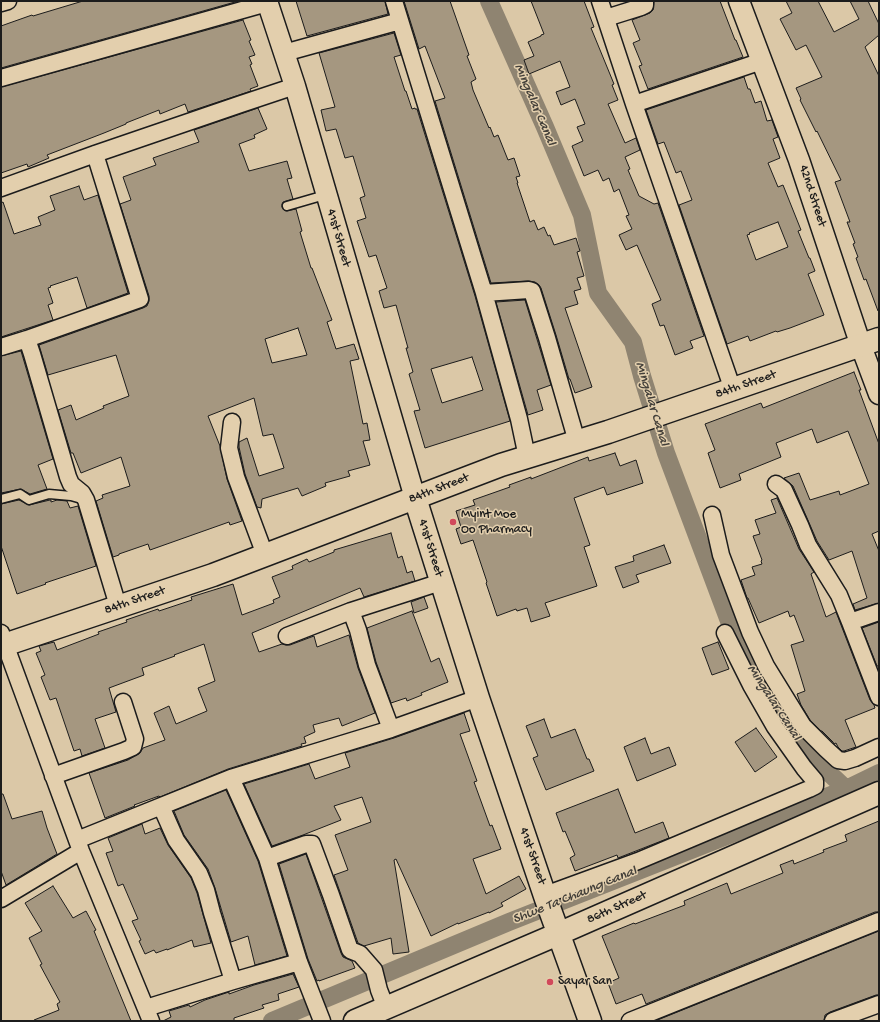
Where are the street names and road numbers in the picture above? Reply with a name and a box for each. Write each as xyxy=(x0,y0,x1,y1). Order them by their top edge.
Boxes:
street label: 42nd Street xyxy=(795,163,829,229)
street label: 41st Street xyxy=(322,207,354,269)
street label: 84th Street xyxy=(714,367,778,403)
street label: 84th Street xyxy=(407,470,471,508)
street label: 41st Street xyxy=(414,517,446,579)
street label: 84th Street xyxy=(103,583,167,619)
street label: 41st Street xyxy=(515,825,549,887)
street label: 86th Street xyxy=(585,888,649,928)

